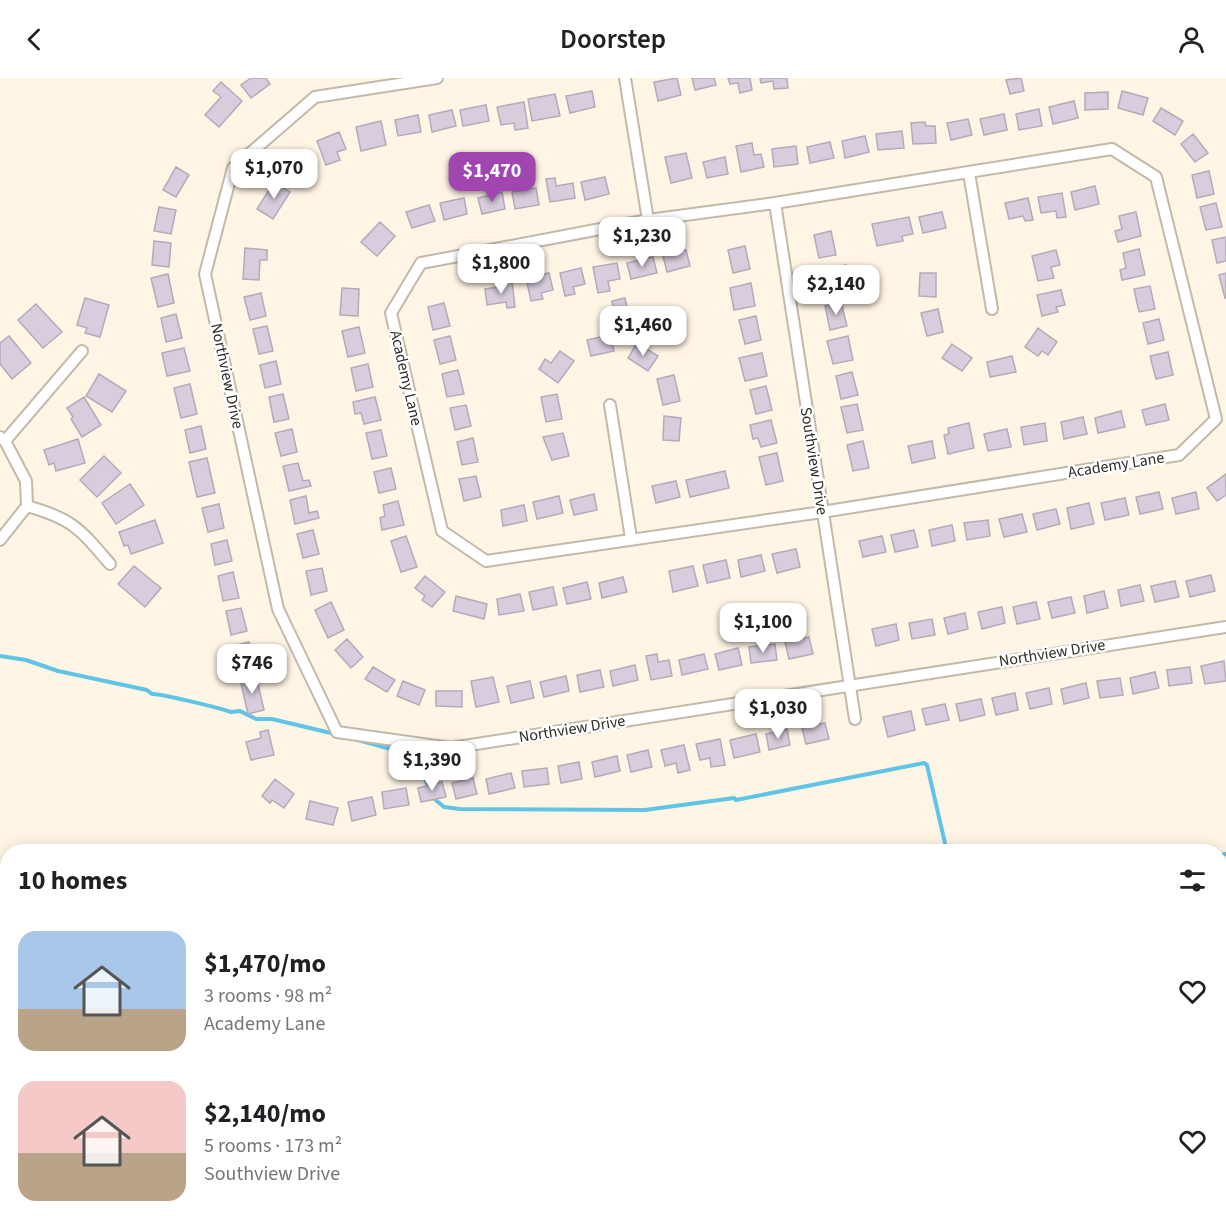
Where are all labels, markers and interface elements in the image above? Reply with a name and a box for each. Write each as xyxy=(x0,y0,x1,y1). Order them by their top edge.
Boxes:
text: Doorstep xyxy=(560,20,666,59)
icon: back xyxy=(18,23,51,56)
icon: person xyxy=(1175,23,1208,56)
pin: $1,070 xyxy=(225,149,323,200)
pin: $1,470 xyxy=(443,152,541,203)
text: $1,070 xyxy=(245,154,303,182)
text: $1,470 xyxy=(463,157,521,185)
pin: $1,230 xyxy=(593,217,691,268)
text: $1,230 xyxy=(613,222,671,250)
pin: $1,800 xyxy=(452,244,550,295)
text: $1,800 xyxy=(472,249,530,277)
pin: $2,140 xyxy=(787,265,885,316)
text: $2,140 xyxy=(807,270,865,298)
pin: $1,460 xyxy=(594,306,692,357)
text: $1,460 xyxy=(614,311,672,339)
street label: Northview Drive xyxy=(205,321,249,431)
street label: Academy Lane xyxy=(384,328,428,428)
street label: Southview Drive xyxy=(795,406,833,517)
street label: Academy Lane xyxy=(1066,447,1166,483)
pin: $1,100 xyxy=(714,603,812,654)
text: $1,100 xyxy=(734,608,792,636)
street label: Northview Drive xyxy=(997,634,1107,672)
pin: $746 xyxy=(216,644,288,695)
text: $746 xyxy=(231,649,273,677)
pin: $1,030 xyxy=(729,689,827,740)
text: $1,030 xyxy=(749,694,807,722)
street label: Northview Drive xyxy=(517,710,627,748)
pin: $1,390 xyxy=(383,741,481,792)
text: $1,390 xyxy=(403,746,461,774)
text: 10 homes xyxy=(18,862,127,899)
icon: filters xyxy=(1176,864,1209,897)
text: $1,470/mo xyxy=(204,945,326,982)
icon: home xyxy=(66,955,138,1027)
icon: heart xyxy=(1176,975,1209,1008)
text: 3 rooms · 98 m² xyxy=(204,982,332,1010)
text: Academy Lane xyxy=(204,1010,325,1038)
text: $2,140/mo xyxy=(204,1095,326,1132)
icon: home xyxy=(66,1105,138,1177)
icon: heart xyxy=(1176,1125,1209,1158)
text: 5 rooms · 173 m² xyxy=(204,1132,342,1160)
text: Southview Drive xyxy=(204,1160,340,1188)

